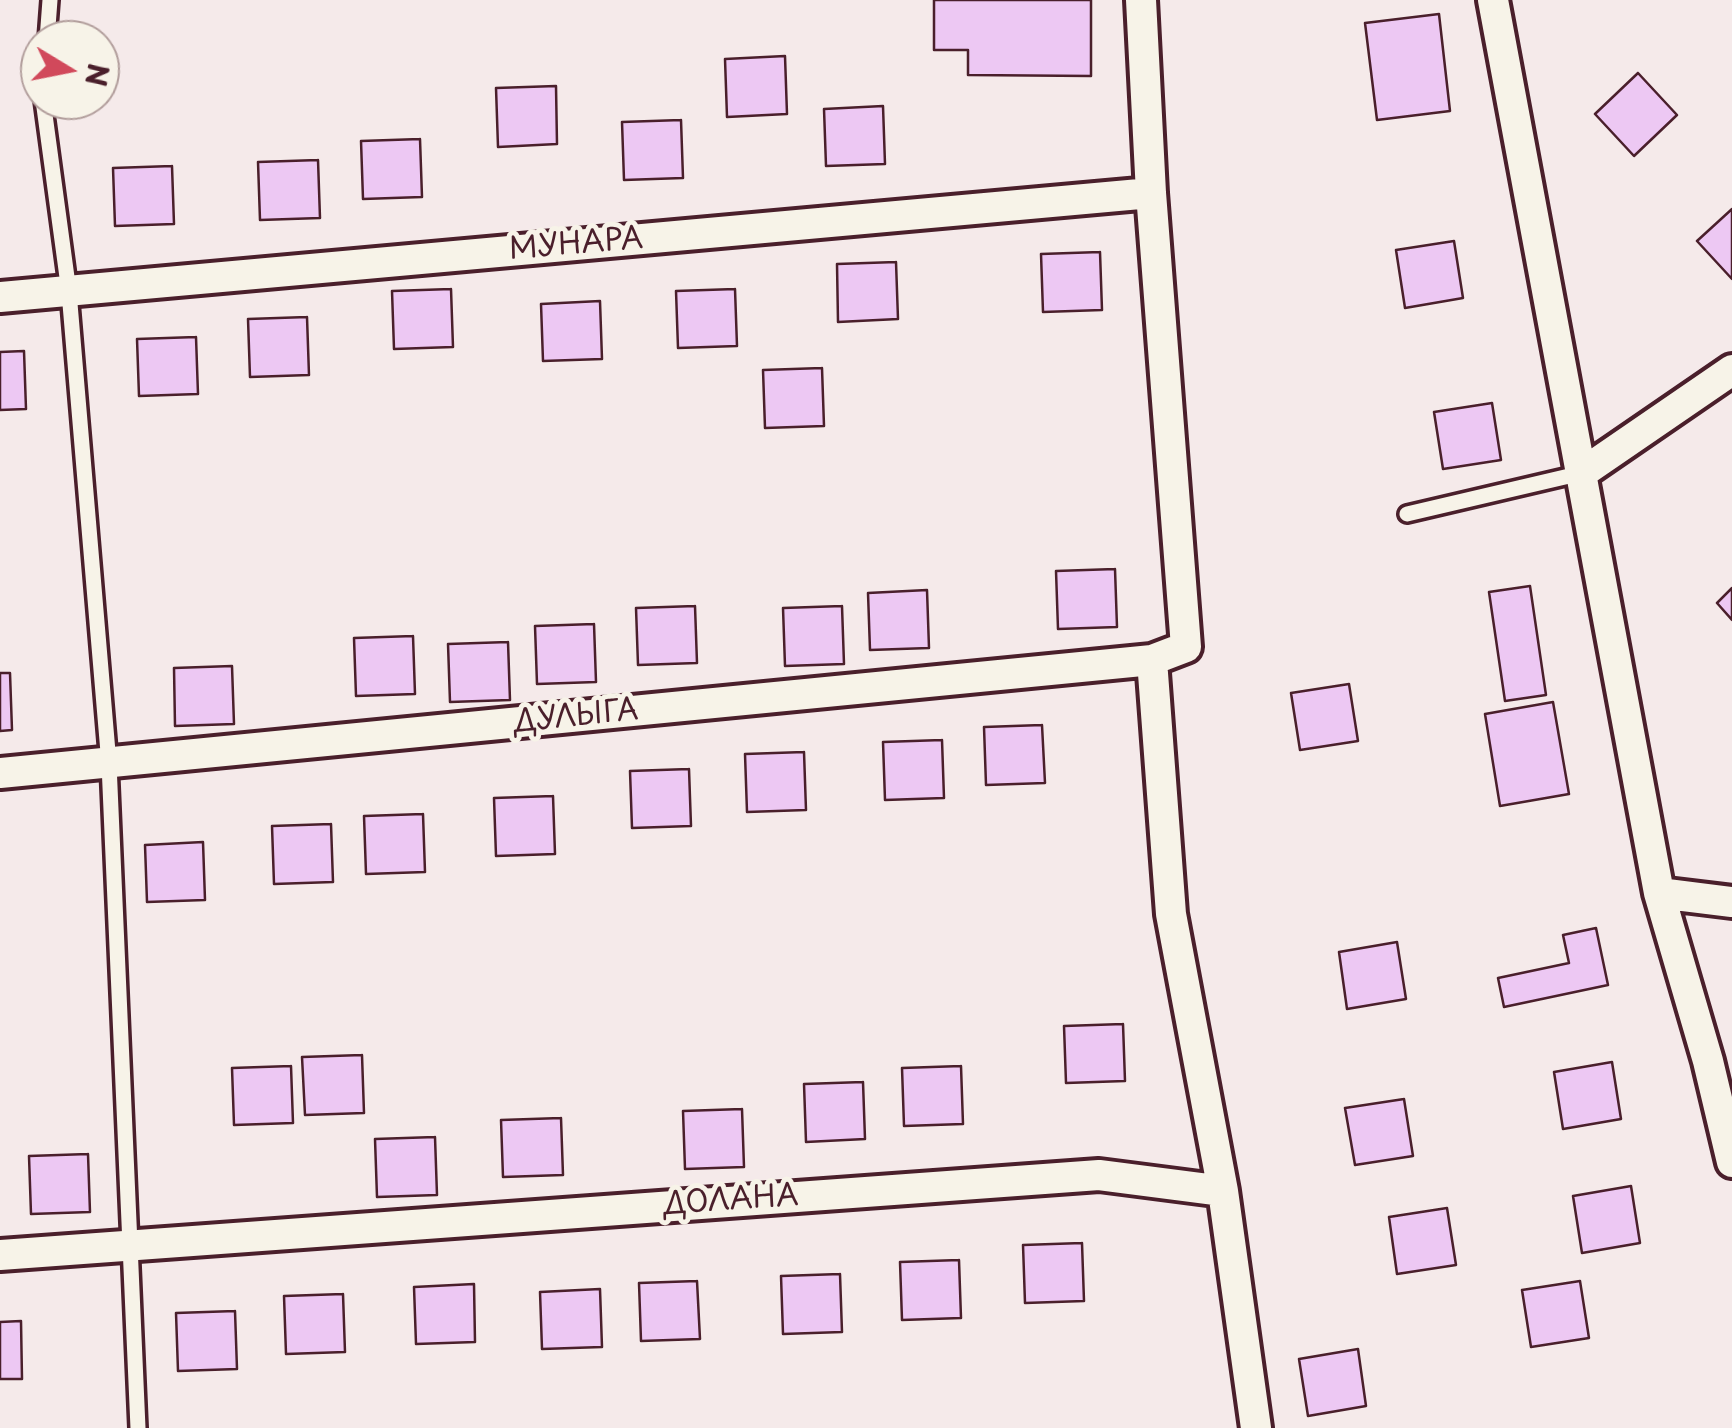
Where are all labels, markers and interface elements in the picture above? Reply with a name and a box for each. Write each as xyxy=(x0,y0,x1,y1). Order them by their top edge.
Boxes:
north arrow xyxy=(20,20,120,120)
text: N xyxy=(75,60,121,90)
street label: МУНАРА xyxy=(507,221,645,269)
street label: ДУЛЫГА xyxy=(512,693,640,741)
street label: ДОЛАНА xyxy=(662,1178,800,1224)

